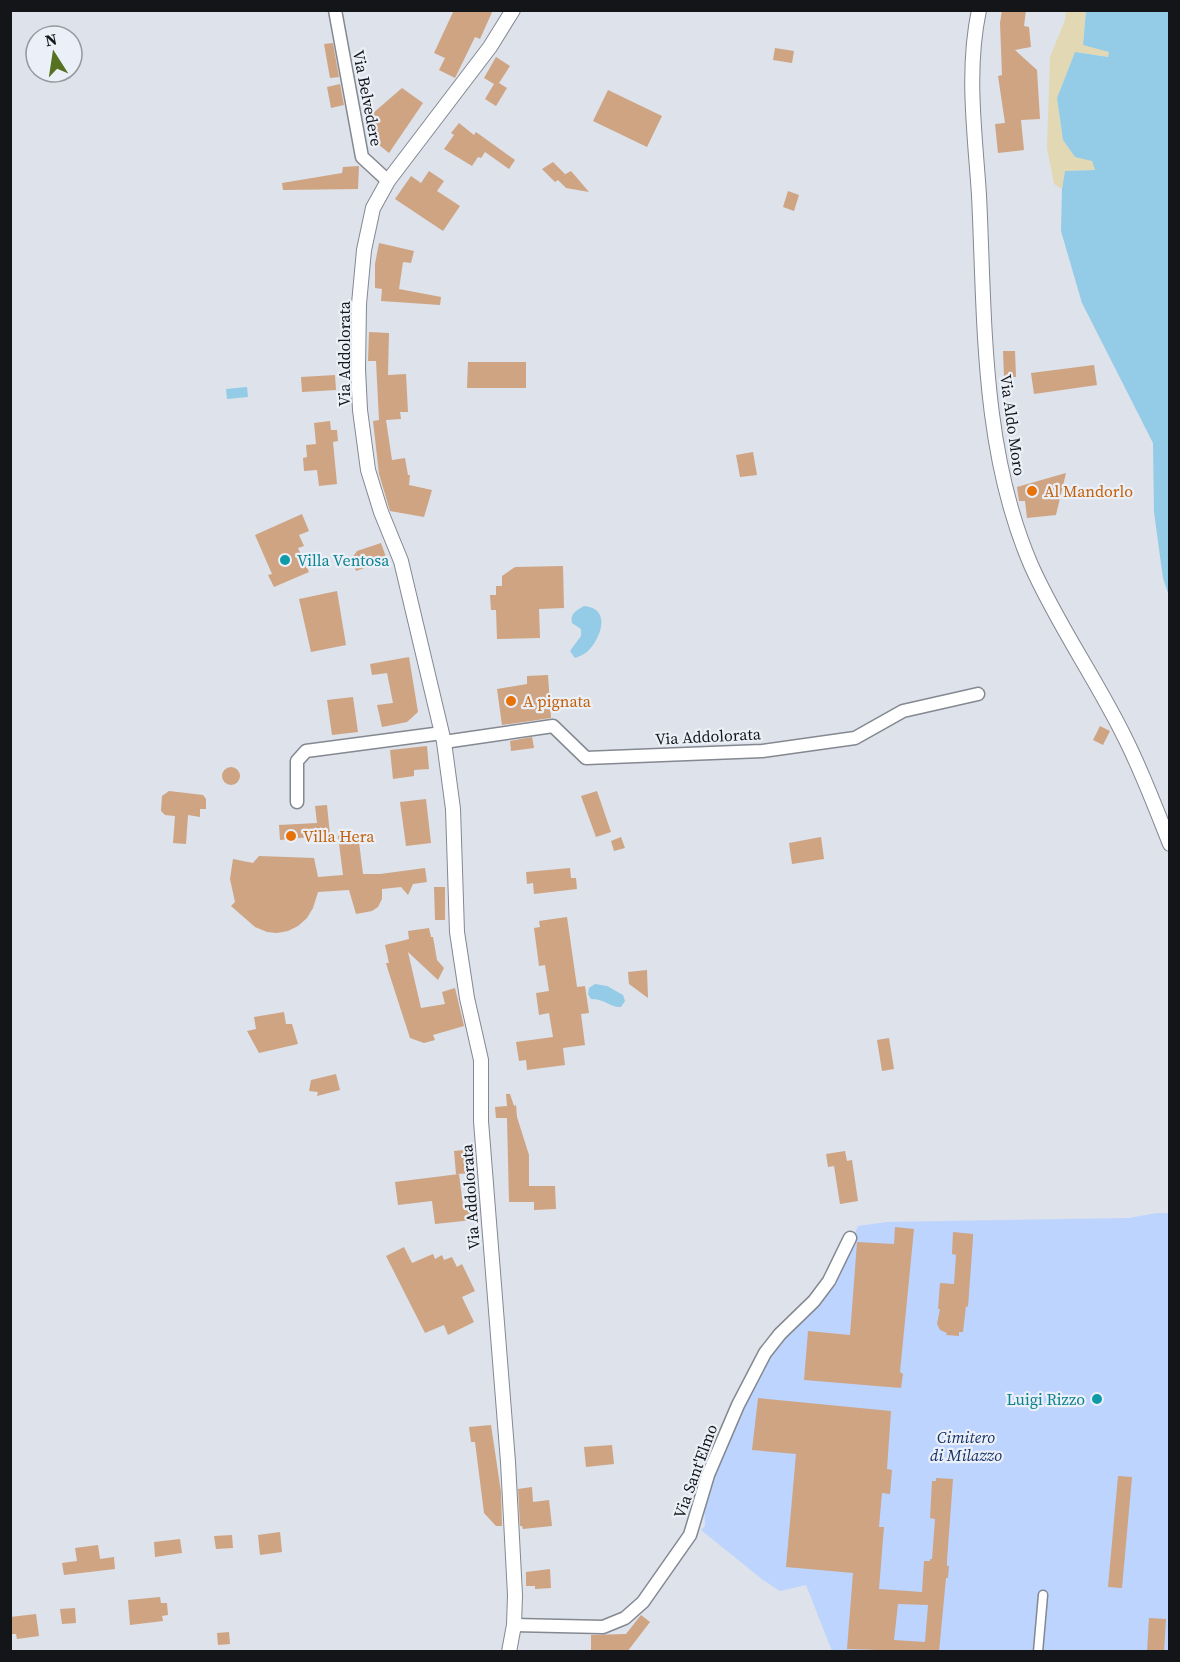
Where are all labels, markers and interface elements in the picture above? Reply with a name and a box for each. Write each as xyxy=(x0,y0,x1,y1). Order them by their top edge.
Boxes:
north arrow xyxy=(24,24,84,84)
text: N xyxy=(43,27,59,51)
street label: Via Belvedere xyxy=(348,48,388,148)
street label: Via Addolorata xyxy=(333,300,355,407)
street label: Via Aldo Moro xyxy=(995,373,1031,477)
place label: Al Mandorlo xyxy=(1044,480,1133,502)
marker: Al Mandorlo xyxy=(1025,484,1039,498)
place label: Villa Ventosa xyxy=(297,549,390,571)
marker: Villa Ventosa xyxy=(278,553,292,567)
place label: A pignata xyxy=(523,690,592,712)
marker: A pignata xyxy=(504,694,518,708)
street label: Via Addolorata xyxy=(655,722,762,750)
place label: Villa Hera xyxy=(303,825,375,847)
marker: Villa Hera xyxy=(284,829,298,843)
street label: Via Addolorata xyxy=(455,1143,485,1250)
place label: Luigi Rizzo xyxy=(1006,1388,1085,1410)
marker: Luigi Rizzo xyxy=(1090,1392,1104,1406)
street label: Via Sant'Elmo xyxy=(668,1421,722,1521)
park label: Cimitero di Milazzo xyxy=(930,1426,1002,1466)

